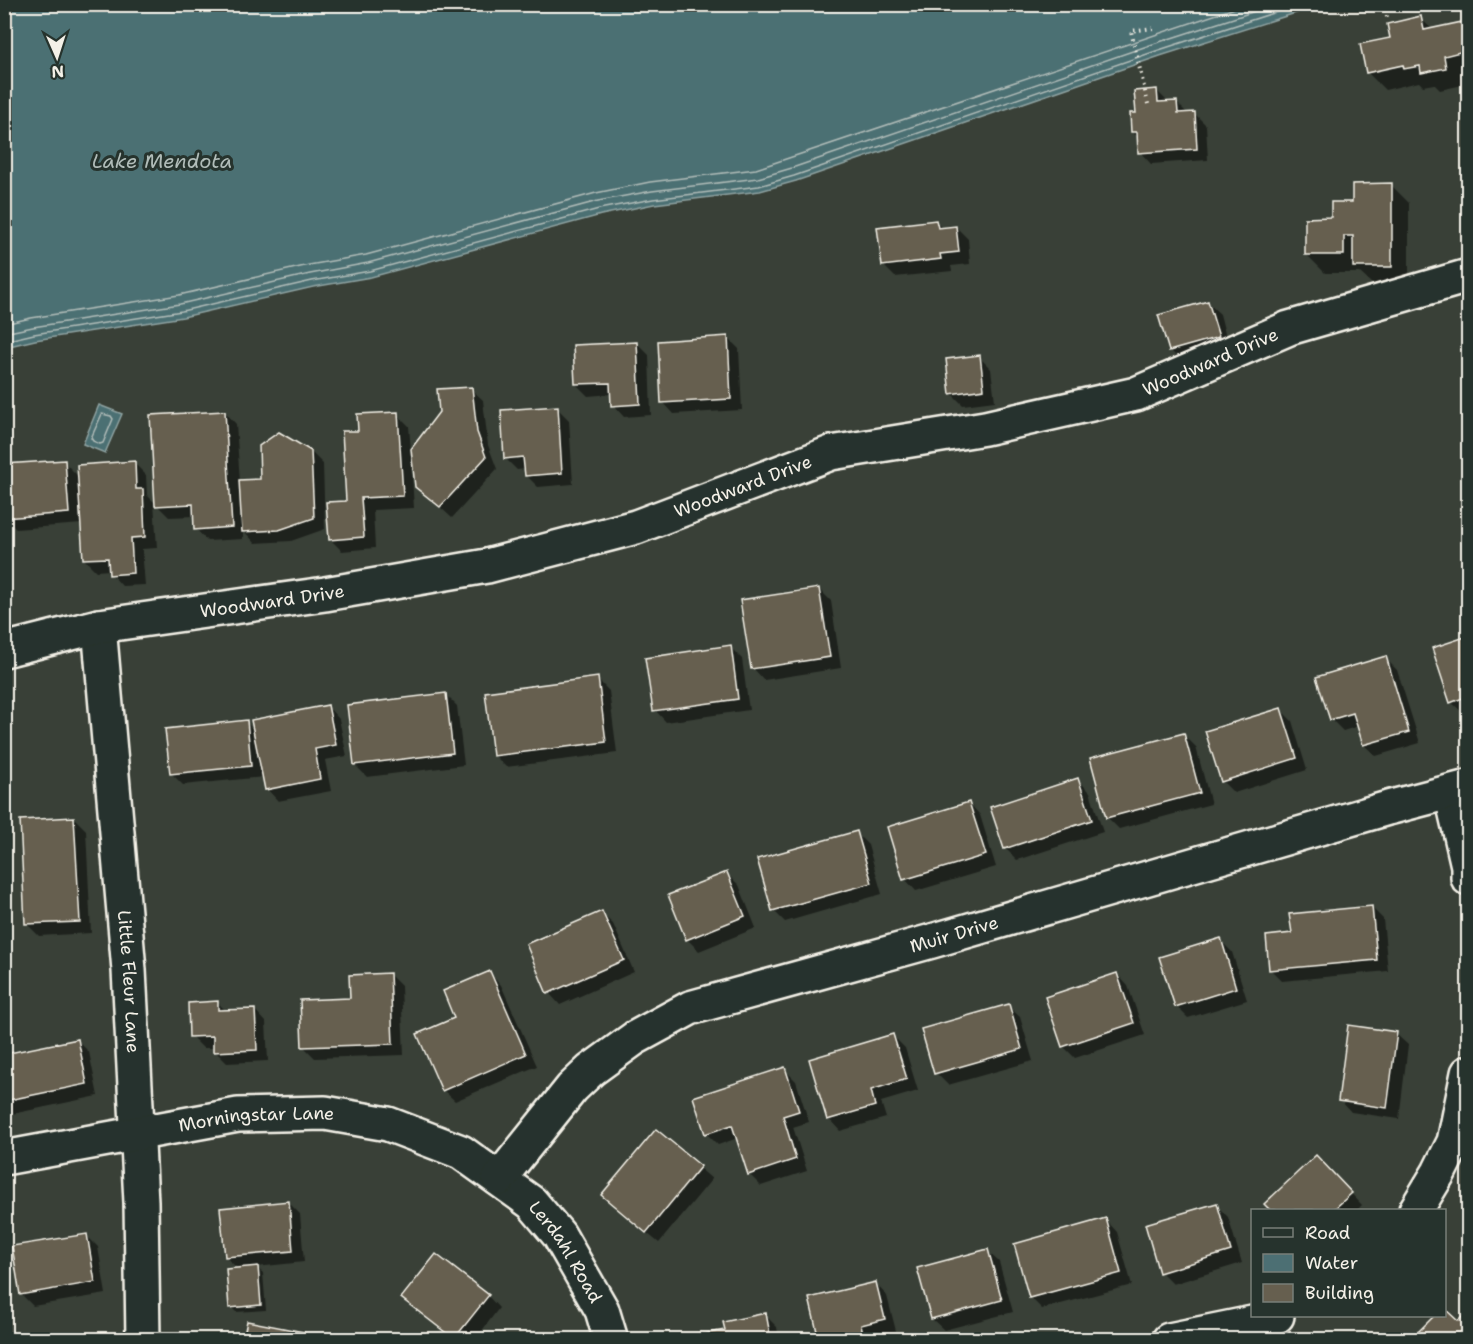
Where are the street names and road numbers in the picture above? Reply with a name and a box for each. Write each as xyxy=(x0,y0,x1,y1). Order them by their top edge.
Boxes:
street label: Woodward Drive xyxy=(1139,322,1282,402)
street label: Woodward Drive xyxy=(671,449,815,523)
street label: Woodward Drive xyxy=(199,579,346,624)
street label: Little Fleur Lane xyxy=(112,909,145,1054)
street label: Muir Drive xyxy=(907,910,1001,959)
street label: Morningstar Lane xyxy=(176,1101,336,1138)
street label: Lerdahl Road xyxy=(523,1196,607,1307)

